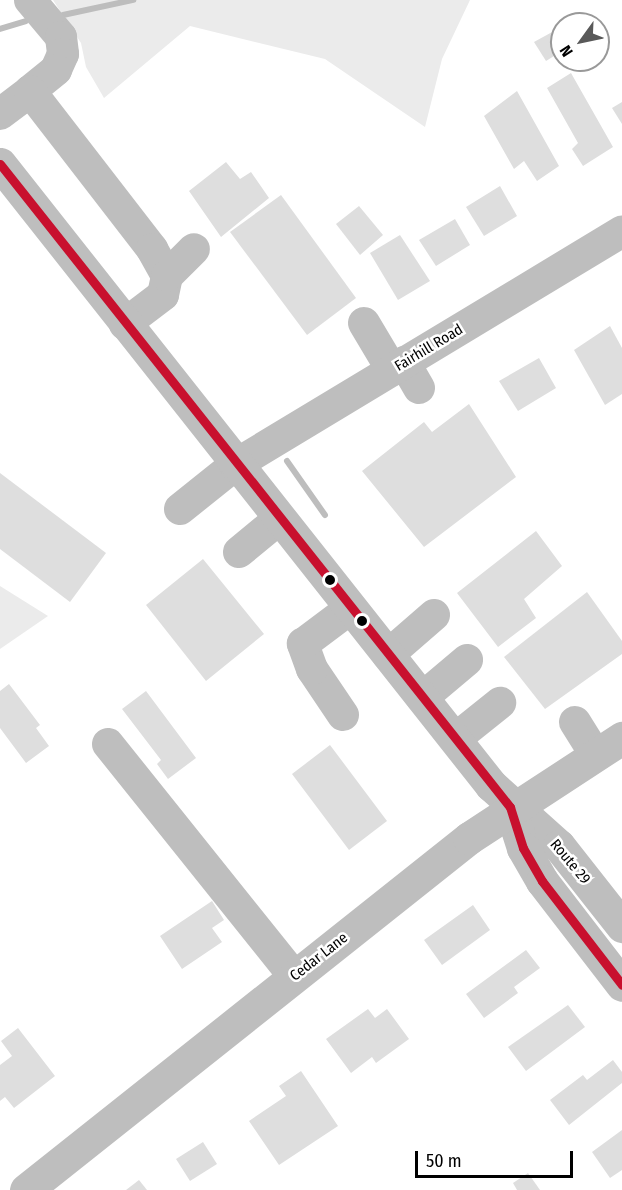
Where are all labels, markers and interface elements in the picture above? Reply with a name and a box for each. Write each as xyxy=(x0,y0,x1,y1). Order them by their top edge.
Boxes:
north arrow xyxy=(550,12,610,72)
text: N xyxy=(556,42,577,60)
street label: Fairhill Road xyxy=(392,321,466,375)
unlabelled marker xyxy=(324,574,336,586)
unlabelled marker xyxy=(356,615,368,627)
street label: Route 29 xyxy=(546,836,594,888)
street label: Cedar Lane xyxy=(287,929,351,985)
scale bar xyxy=(418,1139,576,1177)
text: 50 m xyxy=(426,1150,462,1172)

